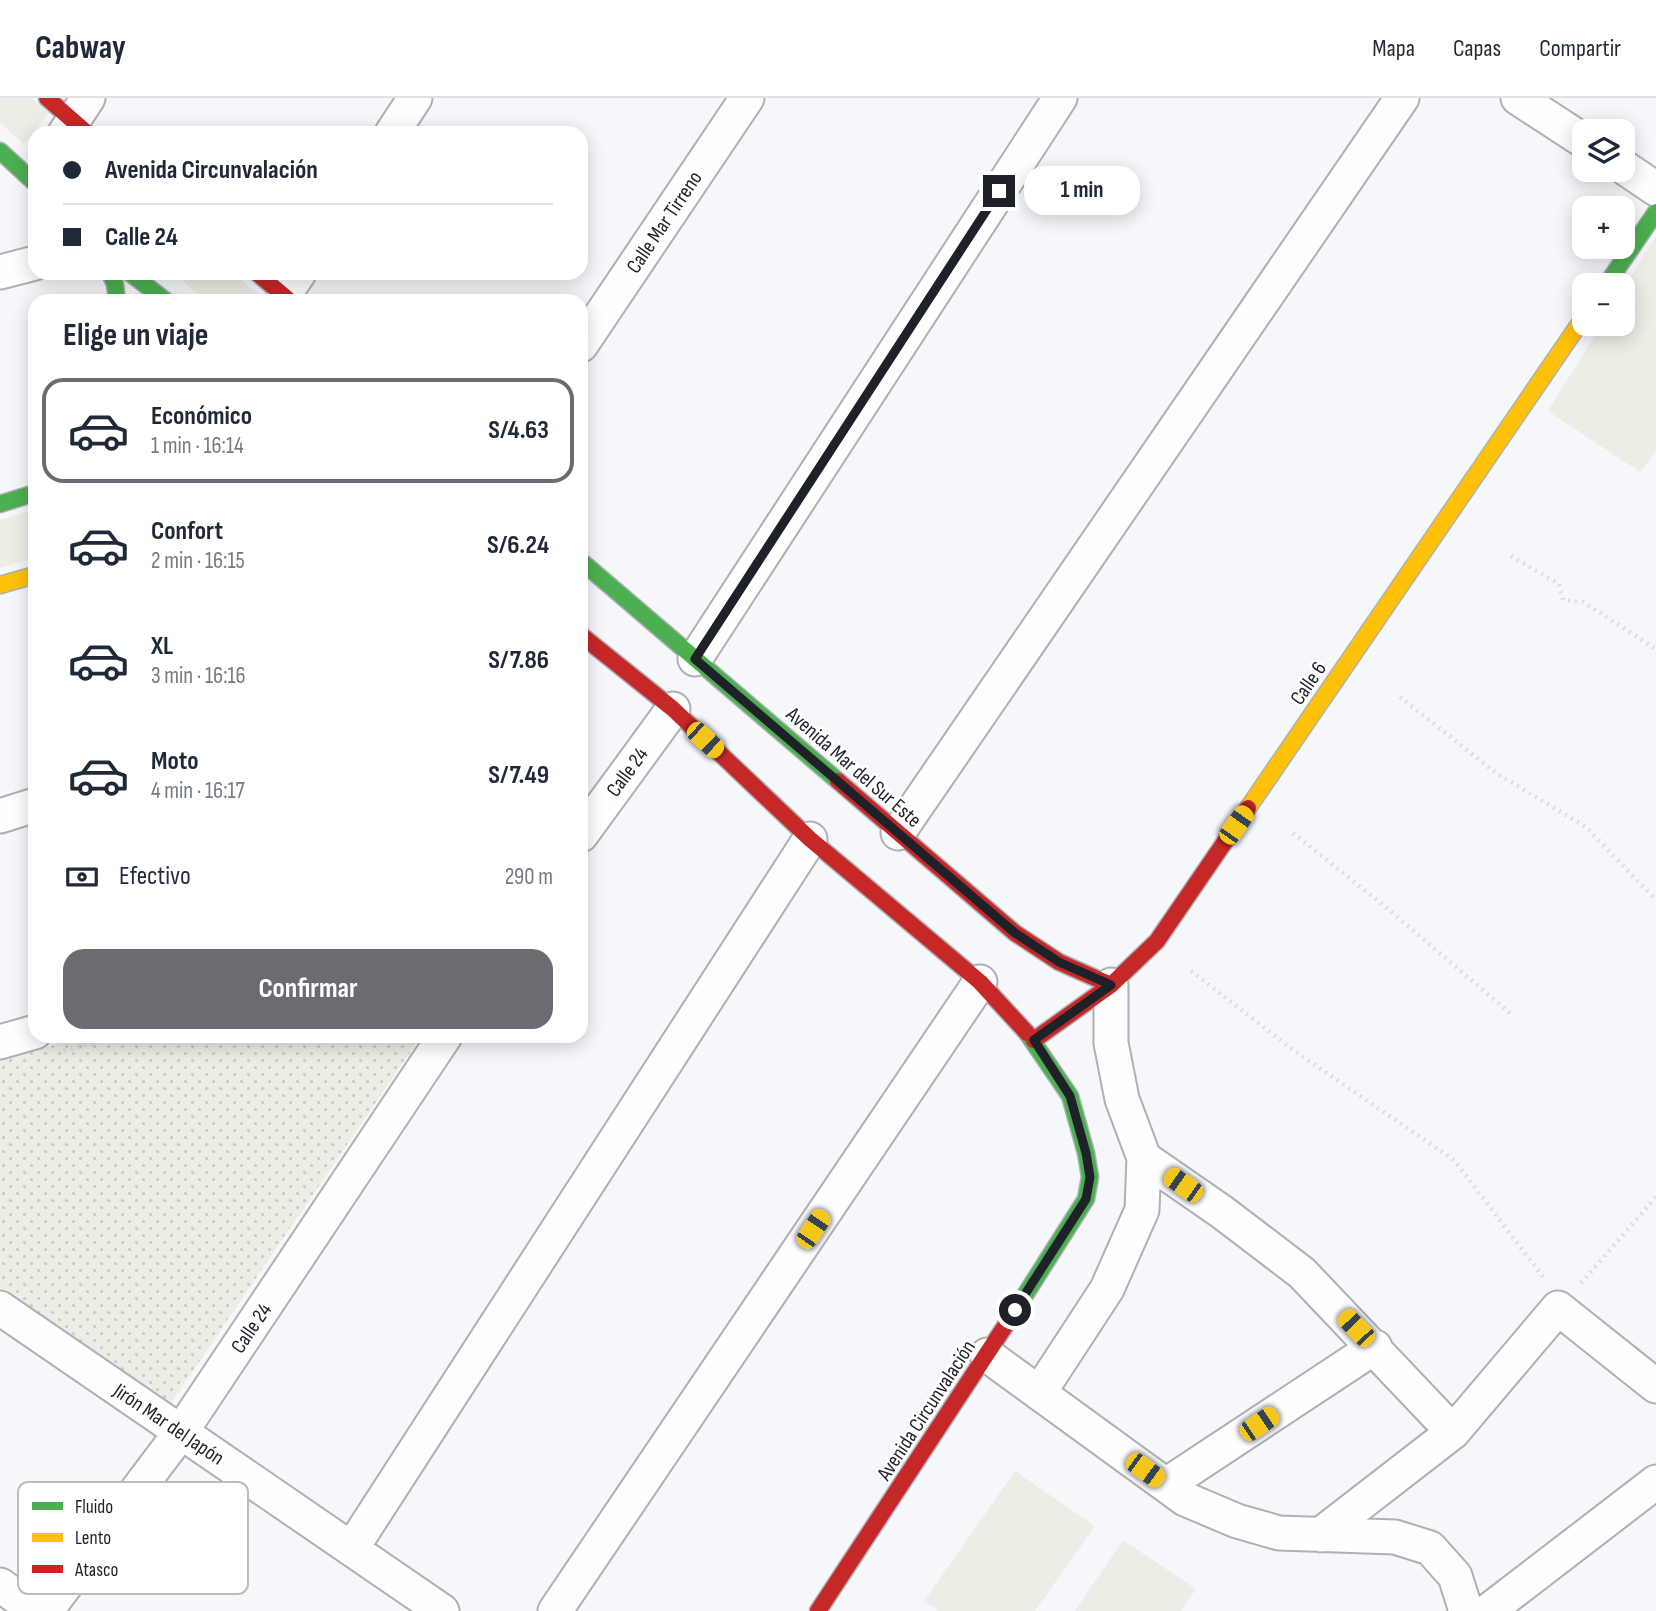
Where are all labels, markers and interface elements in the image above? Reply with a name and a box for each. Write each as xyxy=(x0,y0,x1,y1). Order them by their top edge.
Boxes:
text: Cabway xyxy=(35,28,126,68)
text: Mapa xyxy=(1372,34,1415,63)
text: Capas xyxy=(1453,34,1501,63)
text: Compartir xyxy=(1539,34,1621,63)
map controls xyxy=(1572,119,1635,336)
button: layers xyxy=(1572,119,1635,182)
text: Avenida Circunvalación xyxy=(105,155,318,186)
street label: Calle Mar Tirreno xyxy=(621,166,708,278)
callout: 1 min xyxy=(1024,166,1139,216)
route end xyxy=(983,175,1015,207)
text: 1 min xyxy=(1061,176,1103,204)
button: + xyxy=(1572,196,1635,259)
text: Calle 24 xyxy=(105,222,178,253)
button: − xyxy=(1572,273,1635,336)
text: Elige un viaje xyxy=(63,316,208,355)
icon: car xyxy=(67,399,130,462)
text: Económico xyxy=(151,401,252,432)
text: S/4.63 xyxy=(488,415,549,446)
text: 1 min · 16:14 xyxy=(151,432,244,460)
icon: car xyxy=(67,514,130,577)
text: Confort xyxy=(151,516,223,547)
text: S/6.24 xyxy=(487,530,549,561)
text: 2 min · 16:15 xyxy=(151,547,245,575)
icon: car xyxy=(67,629,130,692)
text: XL xyxy=(151,631,173,662)
text: S/7.86 xyxy=(488,645,549,676)
street label: Calle 6 xyxy=(1285,657,1332,710)
text: 3 min · 16:16 xyxy=(151,662,246,690)
street label: Avenida Mar del Sur Este xyxy=(780,701,926,833)
car xyxy=(683,718,728,762)
street label: Calle 24 xyxy=(601,743,654,802)
icon: car xyxy=(67,744,130,807)
text: Moto xyxy=(151,746,199,777)
text: S/7.49 xyxy=(488,760,549,791)
text: 4 min · 16:17 xyxy=(151,777,245,805)
car xyxy=(1216,802,1257,848)
icon: cash xyxy=(63,858,101,896)
text: Efectivo xyxy=(119,861,191,892)
text: 290 m xyxy=(505,863,553,891)
button: Confirmar xyxy=(63,949,553,1029)
car xyxy=(1160,1164,1207,1206)
car xyxy=(793,1206,834,1252)
route start xyxy=(999,1294,1031,1326)
street label: Calle 24 xyxy=(226,1298,277,1358)
car xyxy=(1334,1306,1379,1350)
street label: Avenida Circunvalación xyxy=(871,1336,981,1486)
street label: Jirón Mar del Japón xyxy=(108,1378,229,1471)
car xyxy=(1236,1404,1283,1444)
car xyxy=(1122,1449,1169,1491)
legend xyxy=(18,1482,248,1594)
text: Fluido xyxy=(75,1496,113,1519)
text: Lento xyxy=(75,1527,111,1550)
text: Atasco xyxy=(74,1559,118,1582)

